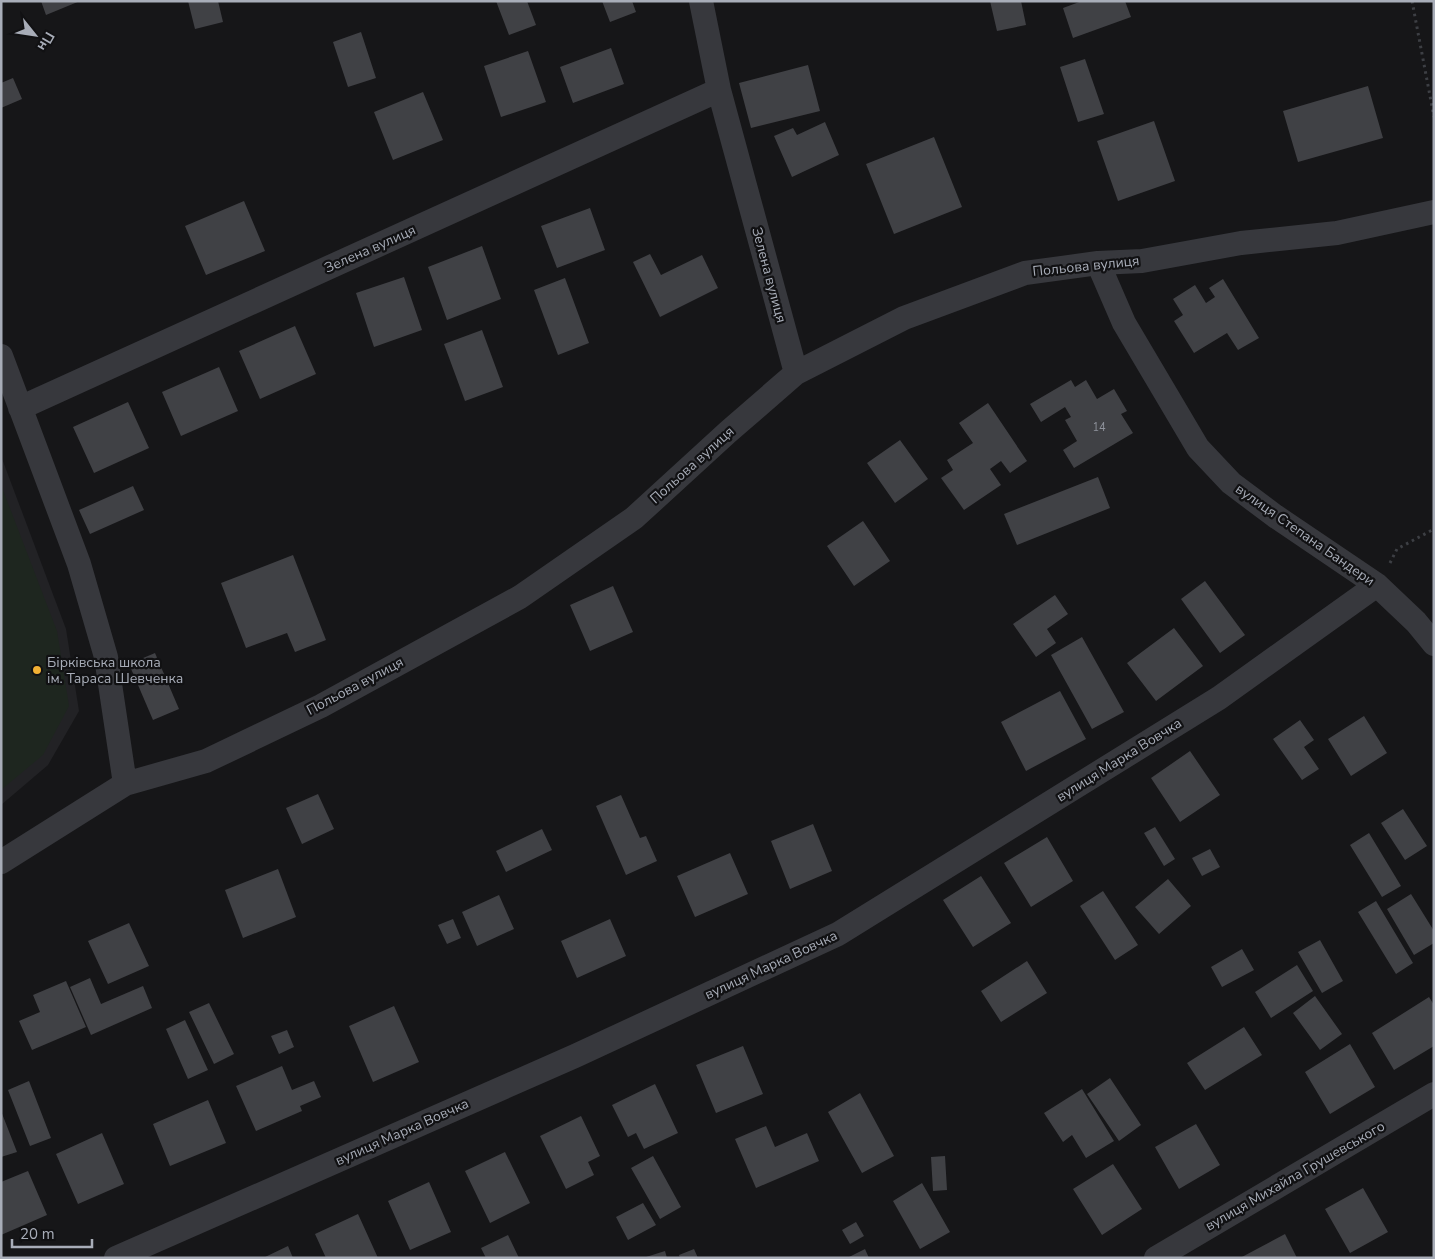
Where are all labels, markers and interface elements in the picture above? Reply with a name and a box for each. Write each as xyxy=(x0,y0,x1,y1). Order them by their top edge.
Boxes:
north arrow xyxy=(10,10,60,60)
text: Пн xyxy=(33,28,59,54)
street label: Зелена вулиця xyxy=(321,220,419,278)
street label: Зелена вулиця xyxy=(747,225,791,325)
street label: Польова вулиця xyxy=(1032,251,1140,281)
house number: 14 xyxy=(1092,420,1106,435)
street label: Польова вулиця xyxy=(646,422,738,508)
street label: вулиця Степана Бандери xyxy=(1232,480,1378,590)
street label: Польова вулиця xyxy=(303,652,407,720)
place label: Бірківська школа ім. Тараса Шевченка xyxy=(47,653,183,688)
marker: Бірківська школа ім. Тараса Шевченка xyxy=(31,664,43,676)
street label: вулиця Марка Вовчка xyxy=(1053,714,1185,806)
street label: вулиця Марка Вовчка xyxy=(702,926,840,1004)
street label: вулиця Марка Вовчка xyxy=(332,1094,472,1170)
street label: вулиця Михайла Грушевського xyxy=(1202,1117,1388,1235)
scale bar xyxy=(12,1216,92,1248)
text: 20 m xyxy=(20,1224,55,1244)

